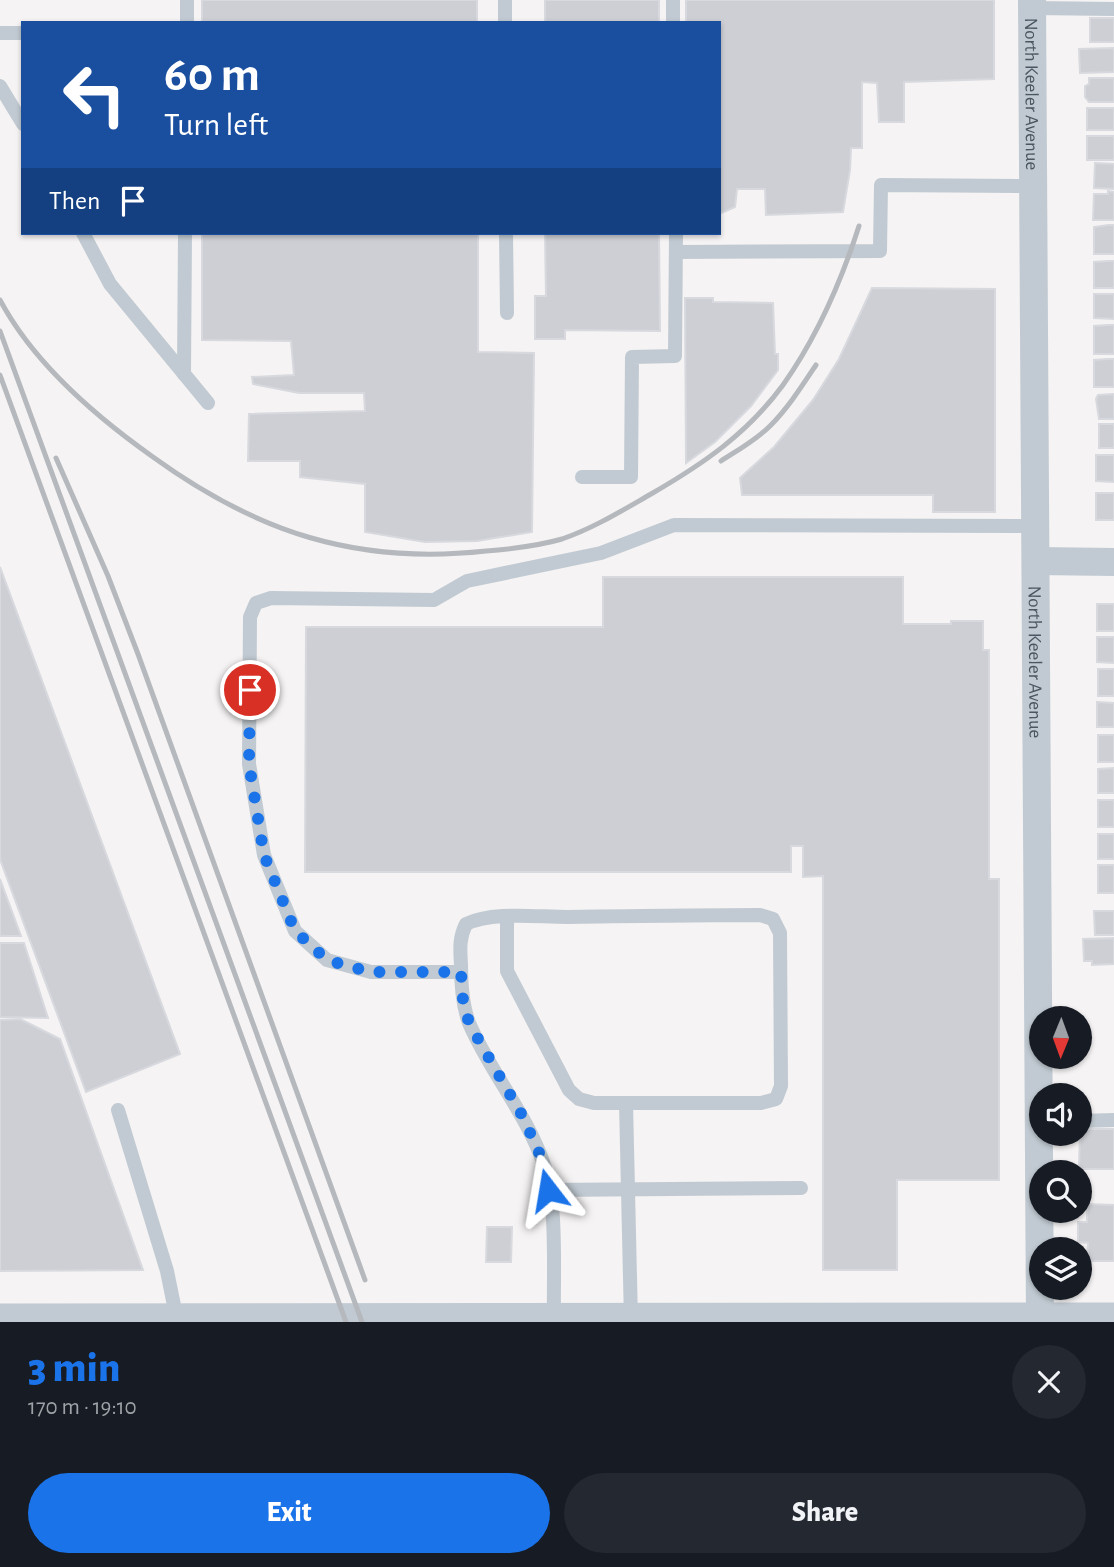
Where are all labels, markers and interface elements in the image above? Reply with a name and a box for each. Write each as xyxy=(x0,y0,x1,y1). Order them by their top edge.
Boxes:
street label: North Keeler Avenue xyxy=(1021,18,1041,170)
icon: left xyxy=(49,49,140,140)
text: 60 m xyxy=(164,51,260,100)
text: Turn left xyxy=(164,109,268,141)
icon: arrive xyxy=(114,182,152,220)
text: Then xyxy=(49,188,100,214)
street label: North Keeler Avenue xyxy=(1025,586,1044,738)
pin xyxy=(220,660,280,720)
icon: arrive xyxy=(231,671,269,709)
north arrow xyxy=(1029,1006,1092,1069)
map controls xyxy=(1029,1006,1092,1300)
button: sound xyxy=(1029,1083,1092,1146)
position arrow xyxy=(511,1153,585,1227)
button: search xyxy=(1029,1160,1092,1223)
button: layers xyxy=(1029,1237,1092,1300)
button: close xyxy=(1012,1345,1086,1419)
text: 3 min xyxy=(28,1347,120,1389)
text: 170 m · 19:10 xyxy=(28,1396,137,1419)
button: Exit xyxy=(28,1473,550,1553)
button: Share xyxy=(564,1473,1086,1553)

